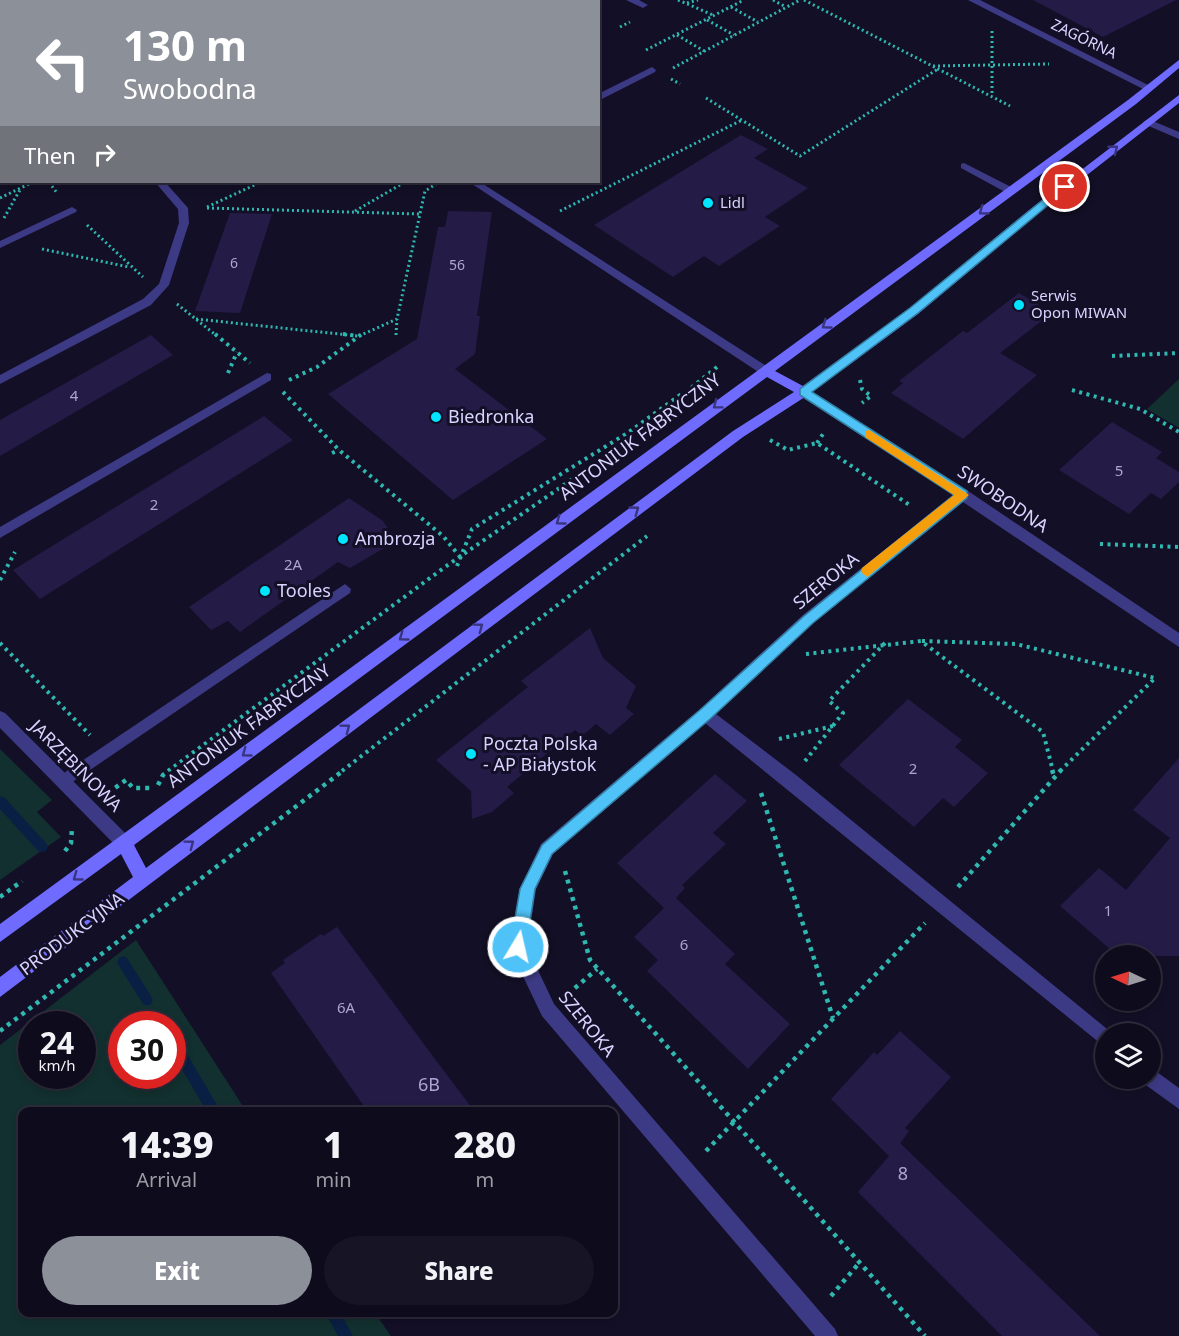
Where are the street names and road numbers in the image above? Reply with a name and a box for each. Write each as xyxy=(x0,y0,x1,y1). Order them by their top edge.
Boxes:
street label: ZAGÓRNA xyxy=(1048,14,1121,63)
street label: ANTONIUK FABRYCZNY xyxy=(554,367,726,505)
street label: SWOBODNA xyxy=(953,459,1054,538)
street label: SZEROKA xyxy=(787,546,864,614)
street label: ANTONIUK FABRYCZNY xyxy=(162,657,336,793)
street label: JARZĘBINOWA xyxy=(24,713,128,817)
street label: PRODUKCYJNA xyxy=(14,886,129,980)
street label: SZEROKA xyxy=(554,985,622,1062)

